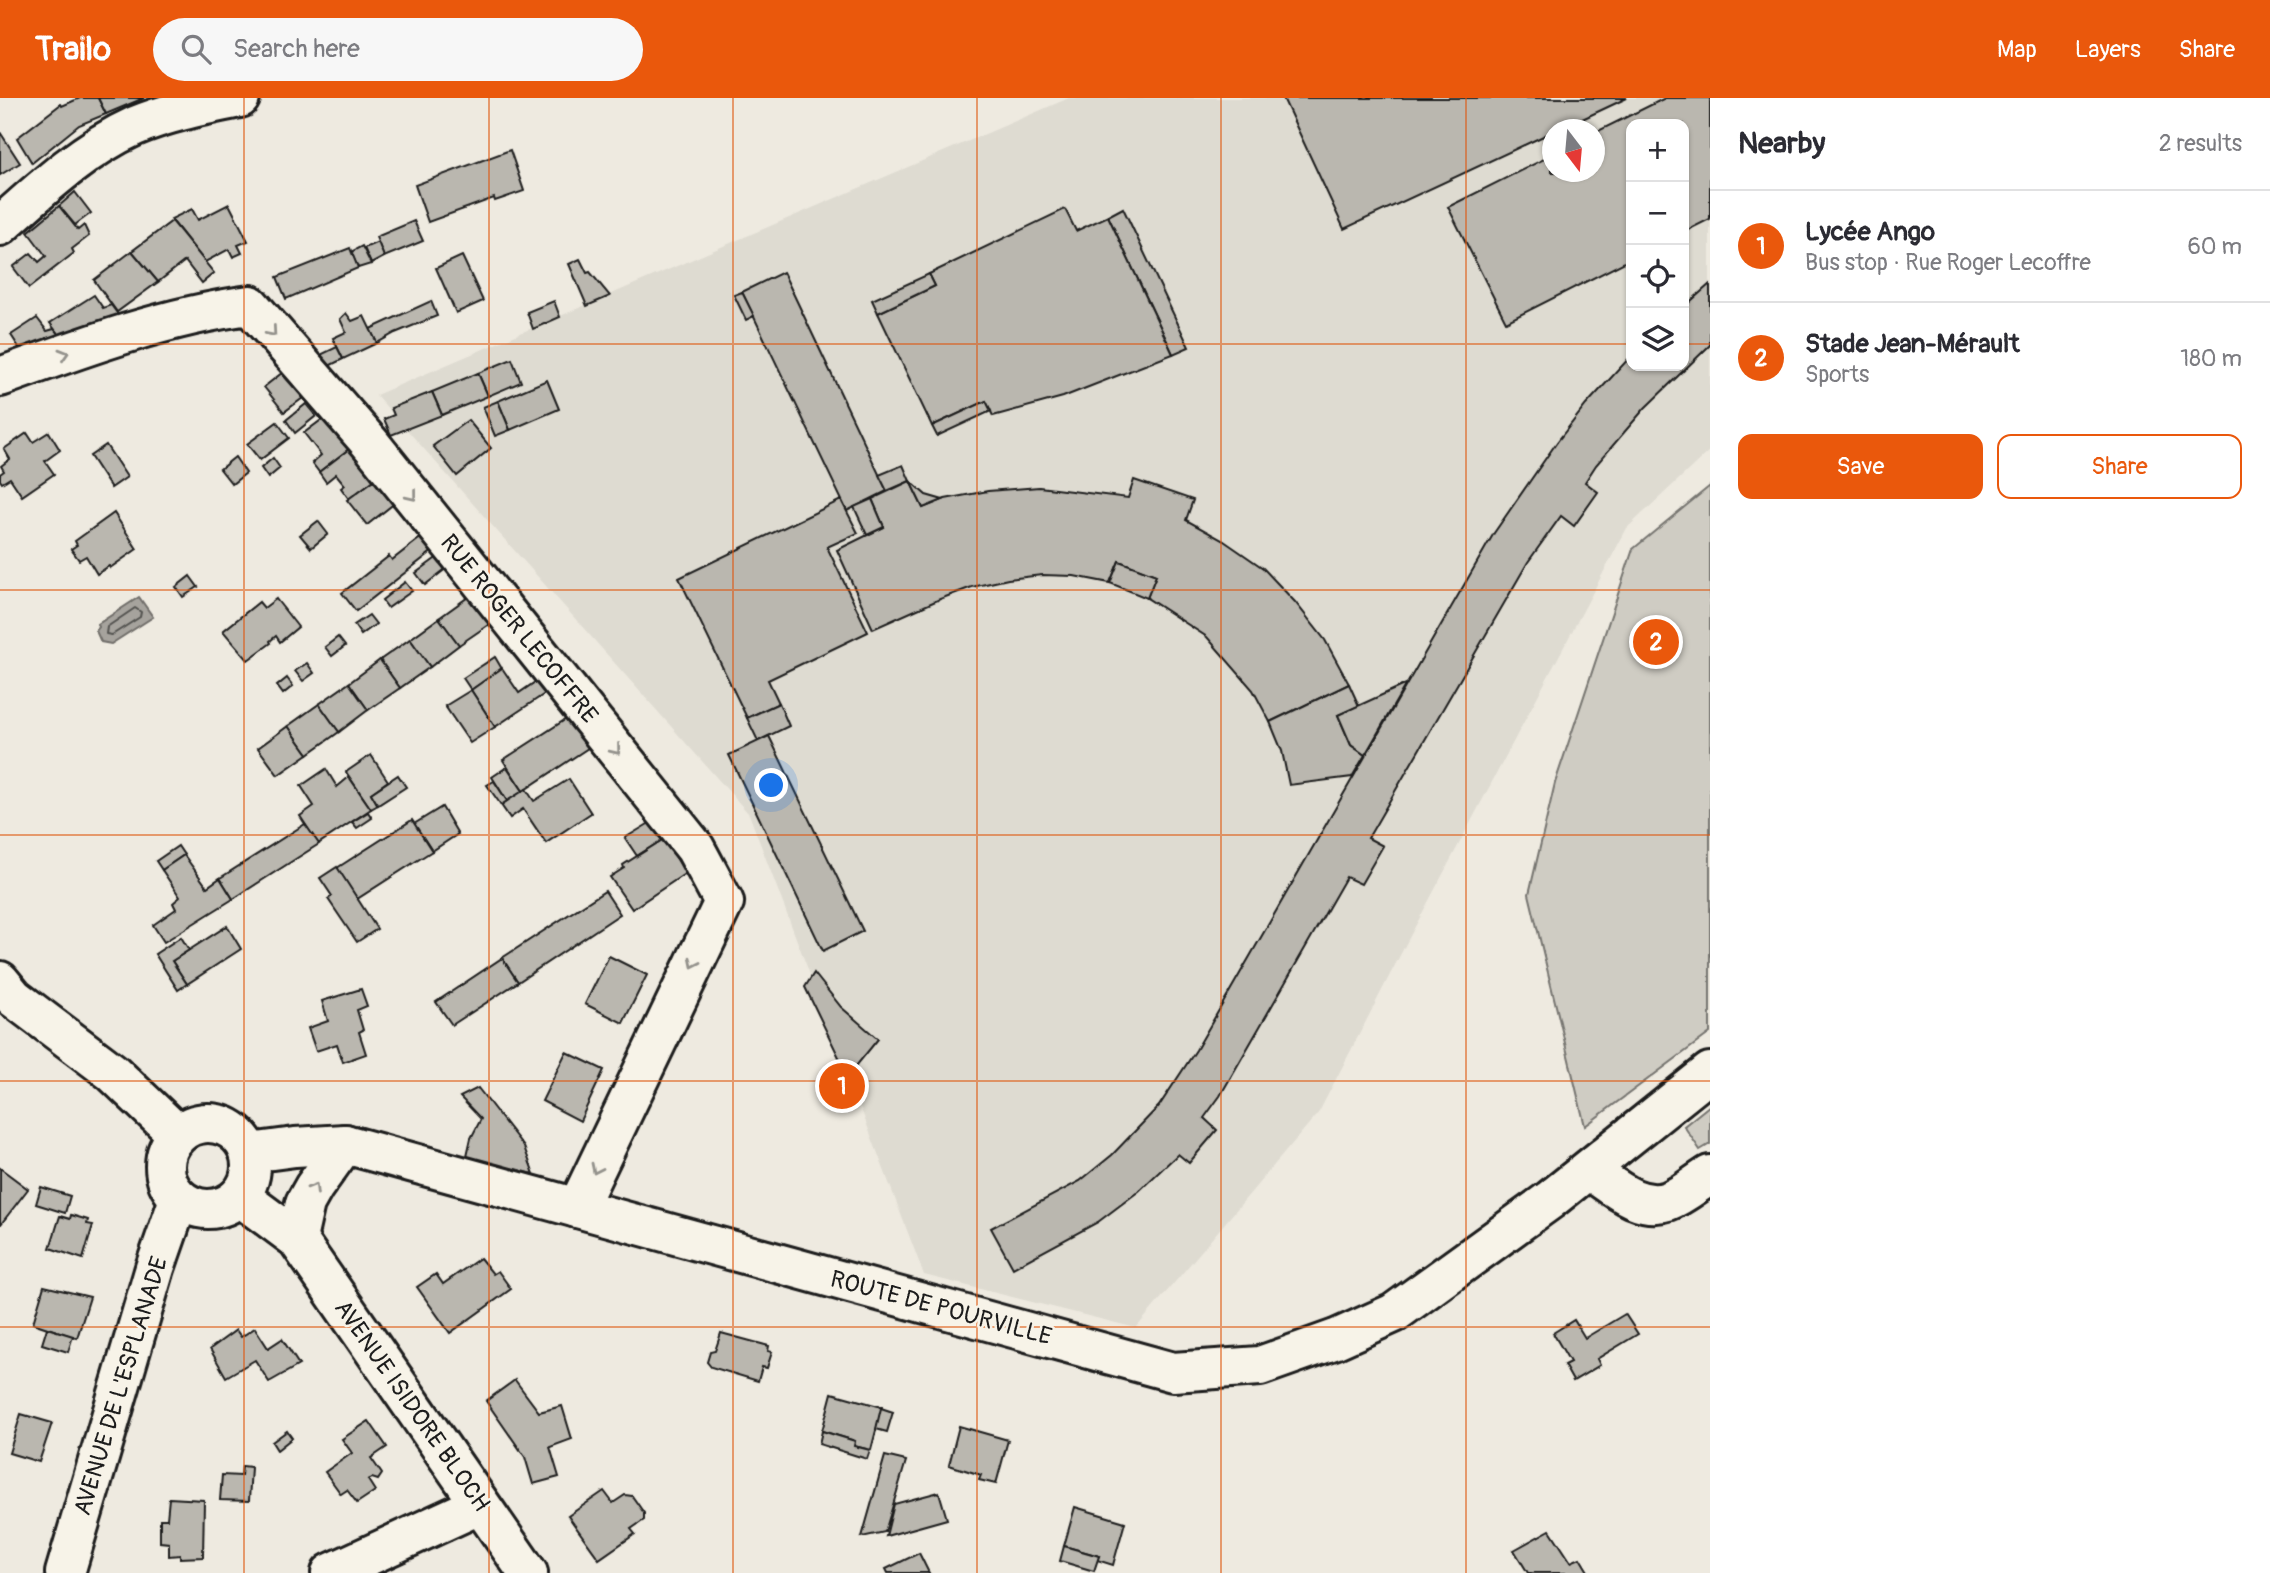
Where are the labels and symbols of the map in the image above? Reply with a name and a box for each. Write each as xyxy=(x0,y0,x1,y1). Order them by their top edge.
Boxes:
north arrow xyxy=(1542,119,1605,182)
one-way arrow xyxy=(264,324,277,337)
one-way arrow xyxy=(58,348,70,362)
one-way arrow xyxy=(404,488,417,500)
street label: RUE ROGER LECOFFRE xyxy=(434,529,604,729)
pin: 2 xyxy=(1633,616,1679,668)
one-way arrow xyxy=(608,741,620,754)
your location xyxy=(754,768,788,802)
one-way arrow xyxy=(689,956,703,968)
pin: 1 xyxy=(819,1060,865,1112)
one-way arrow xyxy=(591,1162,605,1174)
one-way arrow xyxy=(306,1183,319,1196)
street label: AVENUE DE L'ESPLANADE xyxy=(68,1253,174,1519)
street label: ROUTE DE POURVILLE xyxy=(827,1265,1055,1351)
street label: AVENUE ISIDORE BLOCH xyxy=(328,1295,496,1517)

